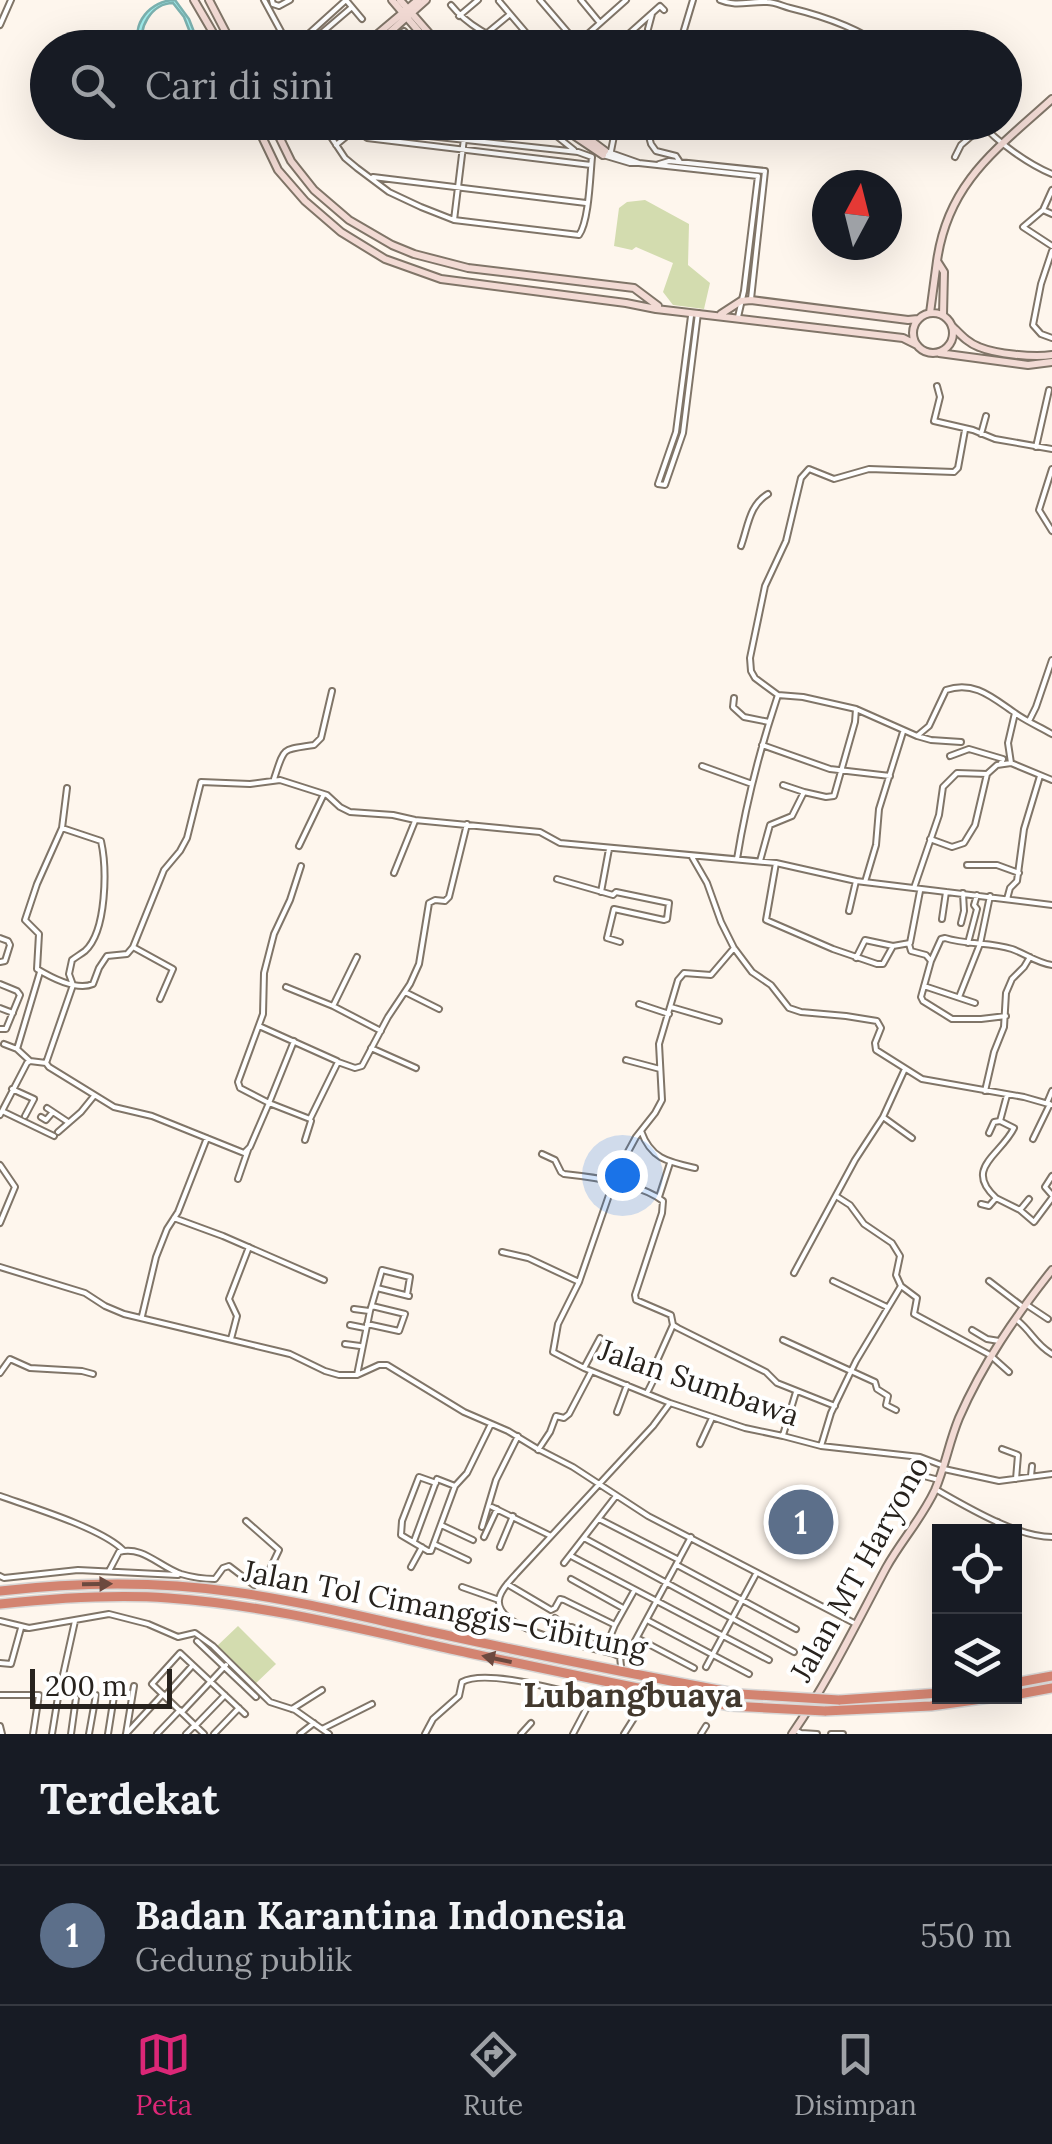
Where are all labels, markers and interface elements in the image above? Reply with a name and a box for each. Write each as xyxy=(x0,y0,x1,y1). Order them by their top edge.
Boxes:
search box xyxy=(30,30,1022,140)
icon: search xyxy=(65,58,120,113)
text: Cari di sini xyxy=(145,61,334,109)
north arrow xyxy=(812,170,902,260)
your location xyxy=(597,1150,648,1201)
street label: Jalan Sumbawa xyxy=(593,1330,804,1434)
street label: Jalan MT Haryono xyxy=(781,1449,938,1689)
pin: 1 xyxy=(768,1484,834,1560)
map controls xyxy=(932,1524,1022,1704)
button: locate xyxy=(932,1524,1022,1614)
street label: Jalan Tol Cimanggis–Cibitung xyxy=(239,1551,652,1668)
one-way arrow xyxy=(82,1576,114,1592)
button: layers xyxy=(932,1614,1022,1704)
one-way arrow xyxy=(481,1650,512,1666)
scale bar xyxy=(30,1664,172,1708)
text: 200 m xyxy=(45,1668,127,1704)
district label: Lubangbuaya xyxy=(523,1672,743,1717)
text: Terdekat xyxy=(40,1772,219,1826)
text: Badan Karantina Indonesia xyxy=(135,1891,626,1939)
text: 1 xyxy=(66,1915,79,1956)
text: 550 m xyxy=(920,1915,1012,1956)
text: Gedung publik xyxy=(135,1939,352,1980)
tab: Peta xyxy=(135,2027,192,2123)
tab: Rute xyxy=(463,2027,523,2123)
tab: Disimpan xyxy=(794,2027,917,2123)

